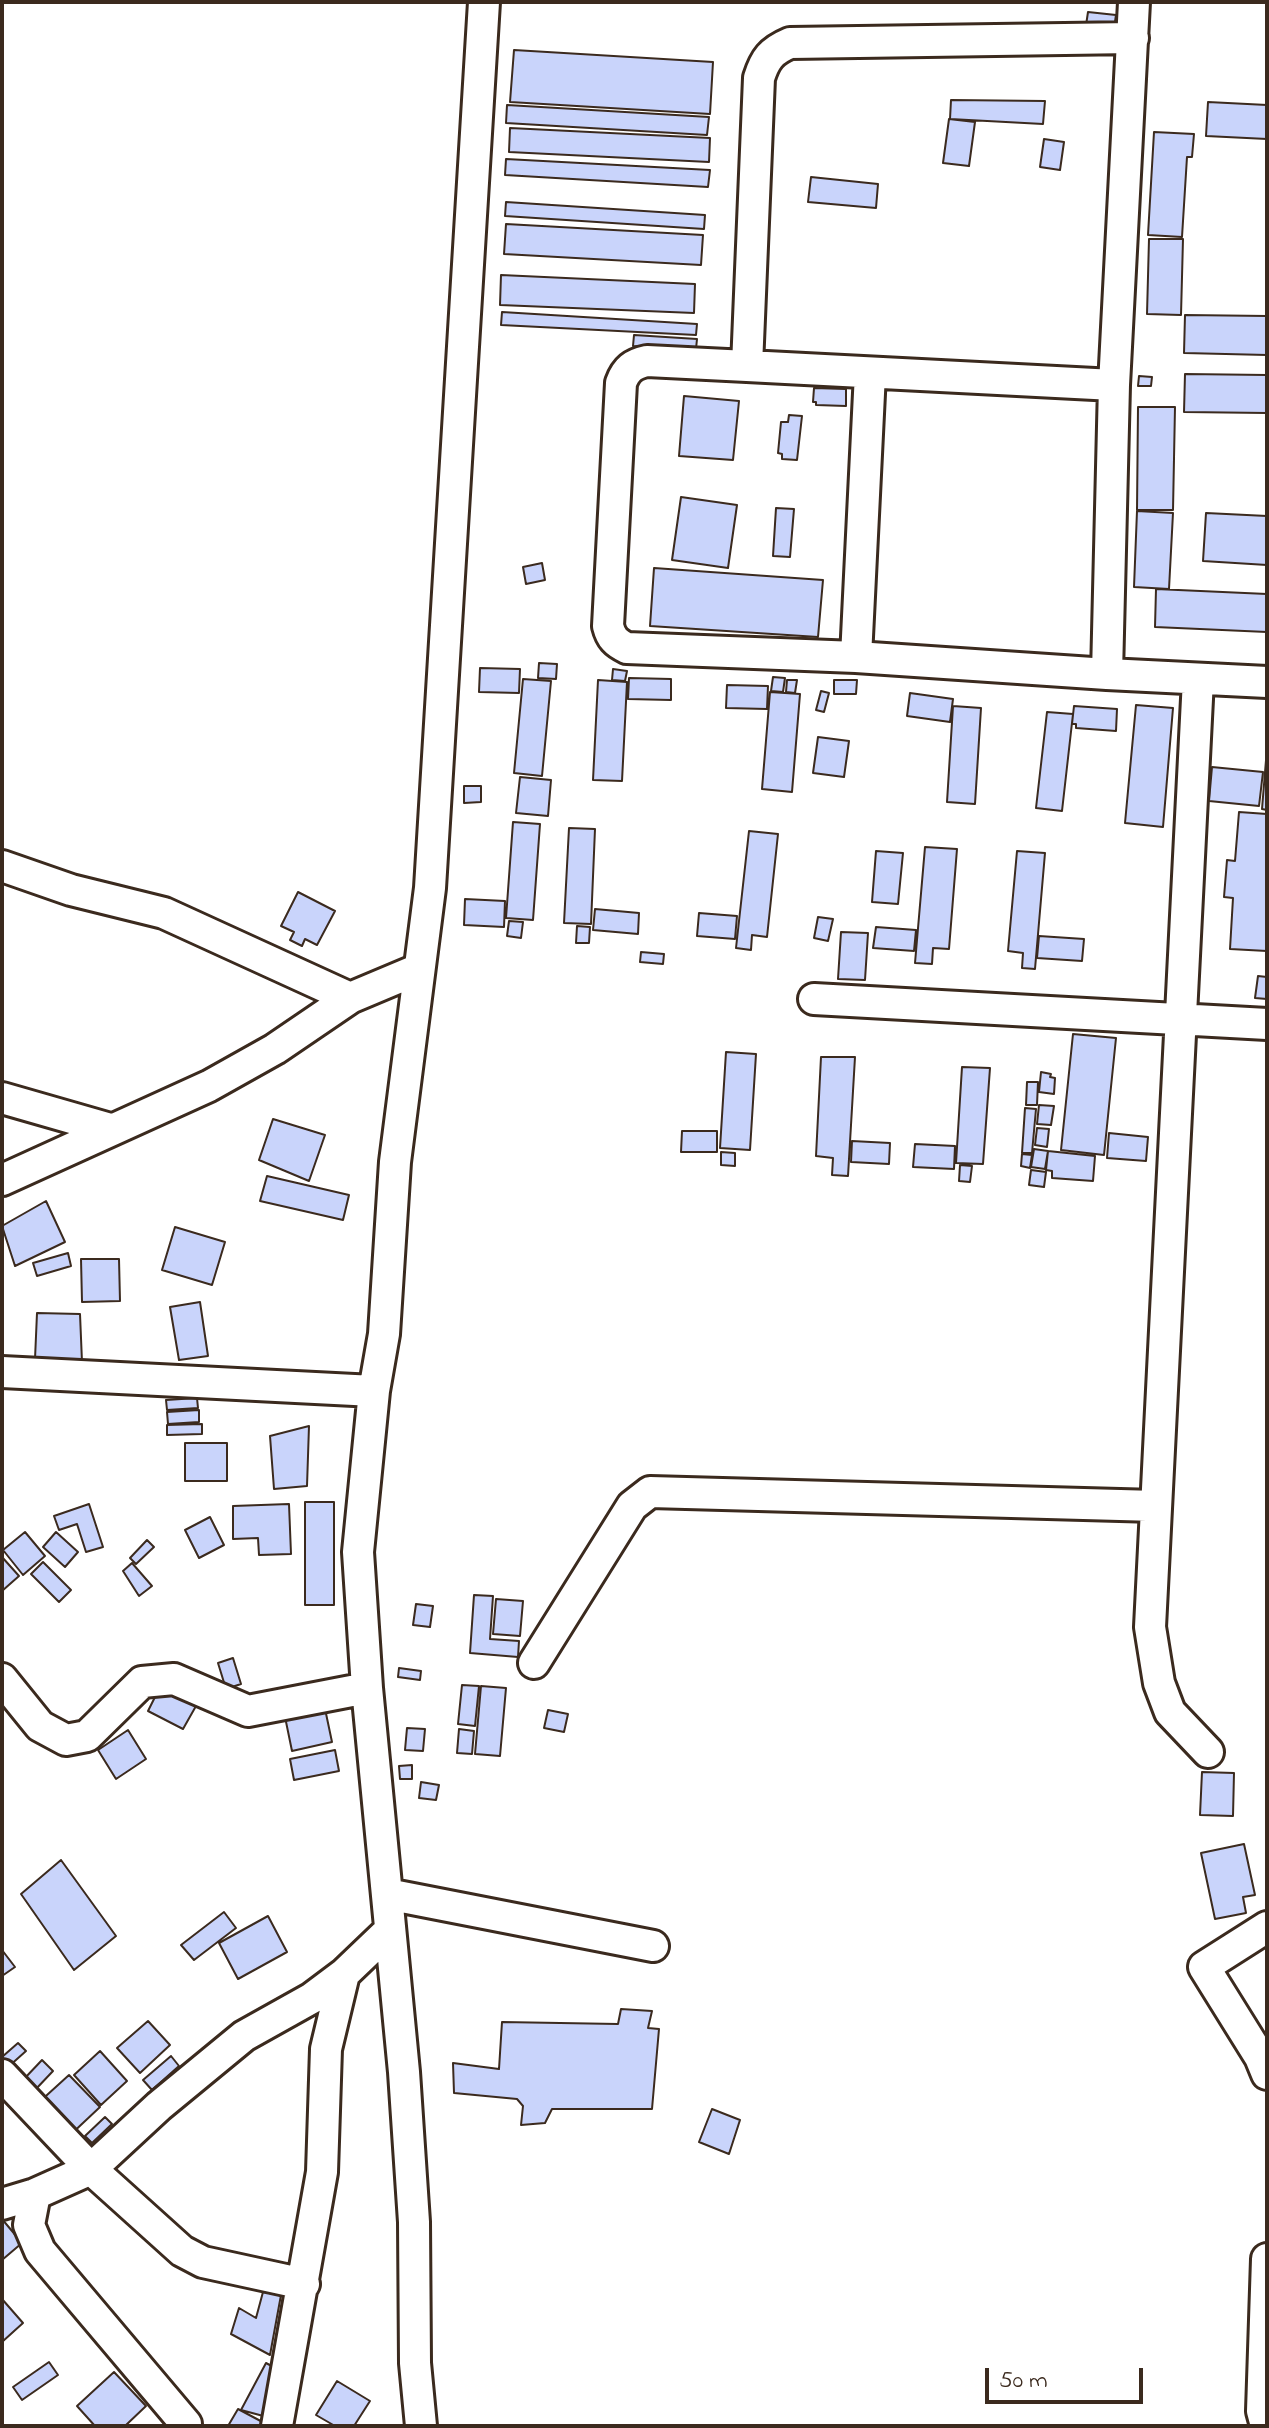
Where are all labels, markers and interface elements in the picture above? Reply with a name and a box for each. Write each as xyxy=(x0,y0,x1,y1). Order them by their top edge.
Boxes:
scale bar xyxy=(989,2352,1147,2402)
text: 50 m xyxy=(999,2364,1048,2399)

